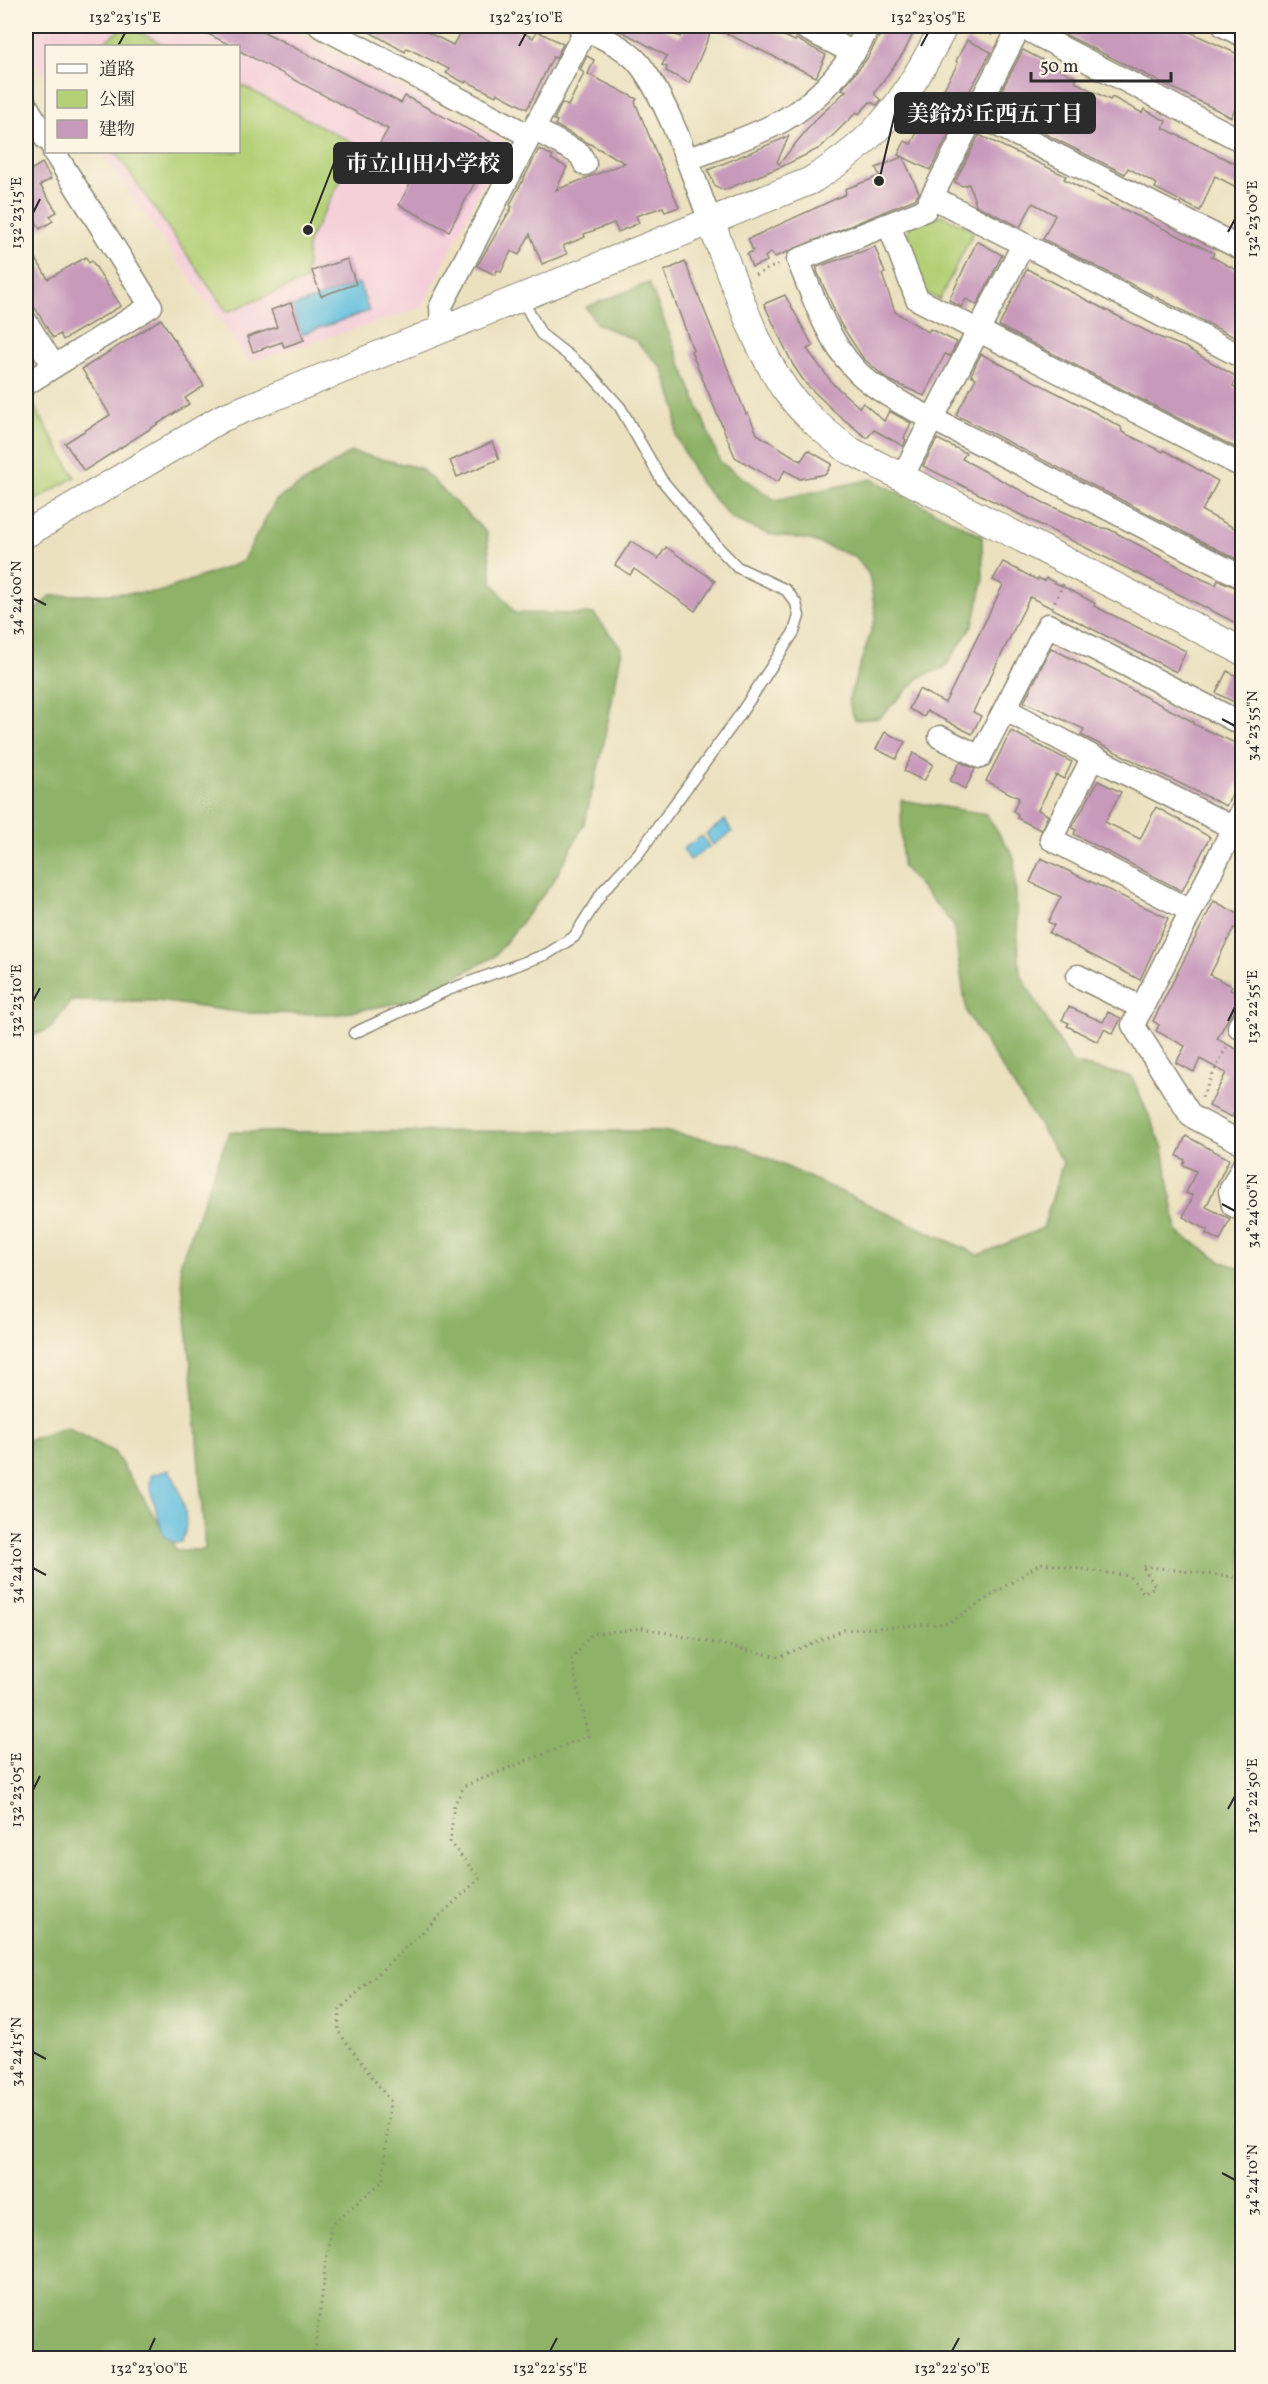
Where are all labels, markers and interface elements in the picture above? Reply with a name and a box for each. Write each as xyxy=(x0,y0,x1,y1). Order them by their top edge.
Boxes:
text: 132°23'15"E xyxy=(89,8,161,29)
text: 132°23'10"E xyxy=(489,8,563,29)
text: 132°23'05"E xyxy=(891,8,965,29)
legend xyxy=(45,45,240,153)
scale bar xyxy=(1031,45,1170,83)
text: 50 m xyxy=(1040,55,1079,80)
text: 道路 xyxy=(99,58,135,83)
text: 公園 xyxy=(99,88,135,113)
callout: 美鈴が丘西五丁目 xyxy=(895,93,1095,133)
text: 美鈴が丘西五丁目 xyxy=(907,100,1083,131)
text: 建物 xyxy=(99,118,135,143)
callout: 市立山田小学校 xyxy=(334,143,512,183)
text: 市立山田小学校 xyxy=(346,150,500,181)
text: 132°23'15"E xyxy=(7,177,28,249)
text: 132°23'00"E xyxy=(1243,181,1264,257)
text: 34°24'00"N xyxy=(7,561,28,635)
text: 34°23'55"N xyxy=(1243,691,1264,761)
text: 132°23'10"E xyxy=(7,964,28,1038)
text: 132°22'55"E xyxy=(1243,970,1264,1044)
text: 34°24'00"N xyxy=(1243,1174,1264,1248)
text: 34°24'10"N xyxy=(7,1532,28,1604)
text: 132°23'05"E xyxy=(7,1753,28,1827)
text: 132°22'50"E xyxy=(1243,1758,1264,1834)
text: 34°24'15"N xyxy=(7,2017,28,2087)
text: 34°24'10"N xyxy=(1243,2144,1264,2216)
text: 132°23'00"E xyxy=(111,2359,187,2380)
text: 132°22'55"E xyxy=(513,2359,587,2380)
text: 132°22'50"E xyxy=(914,2359,990,2380)

